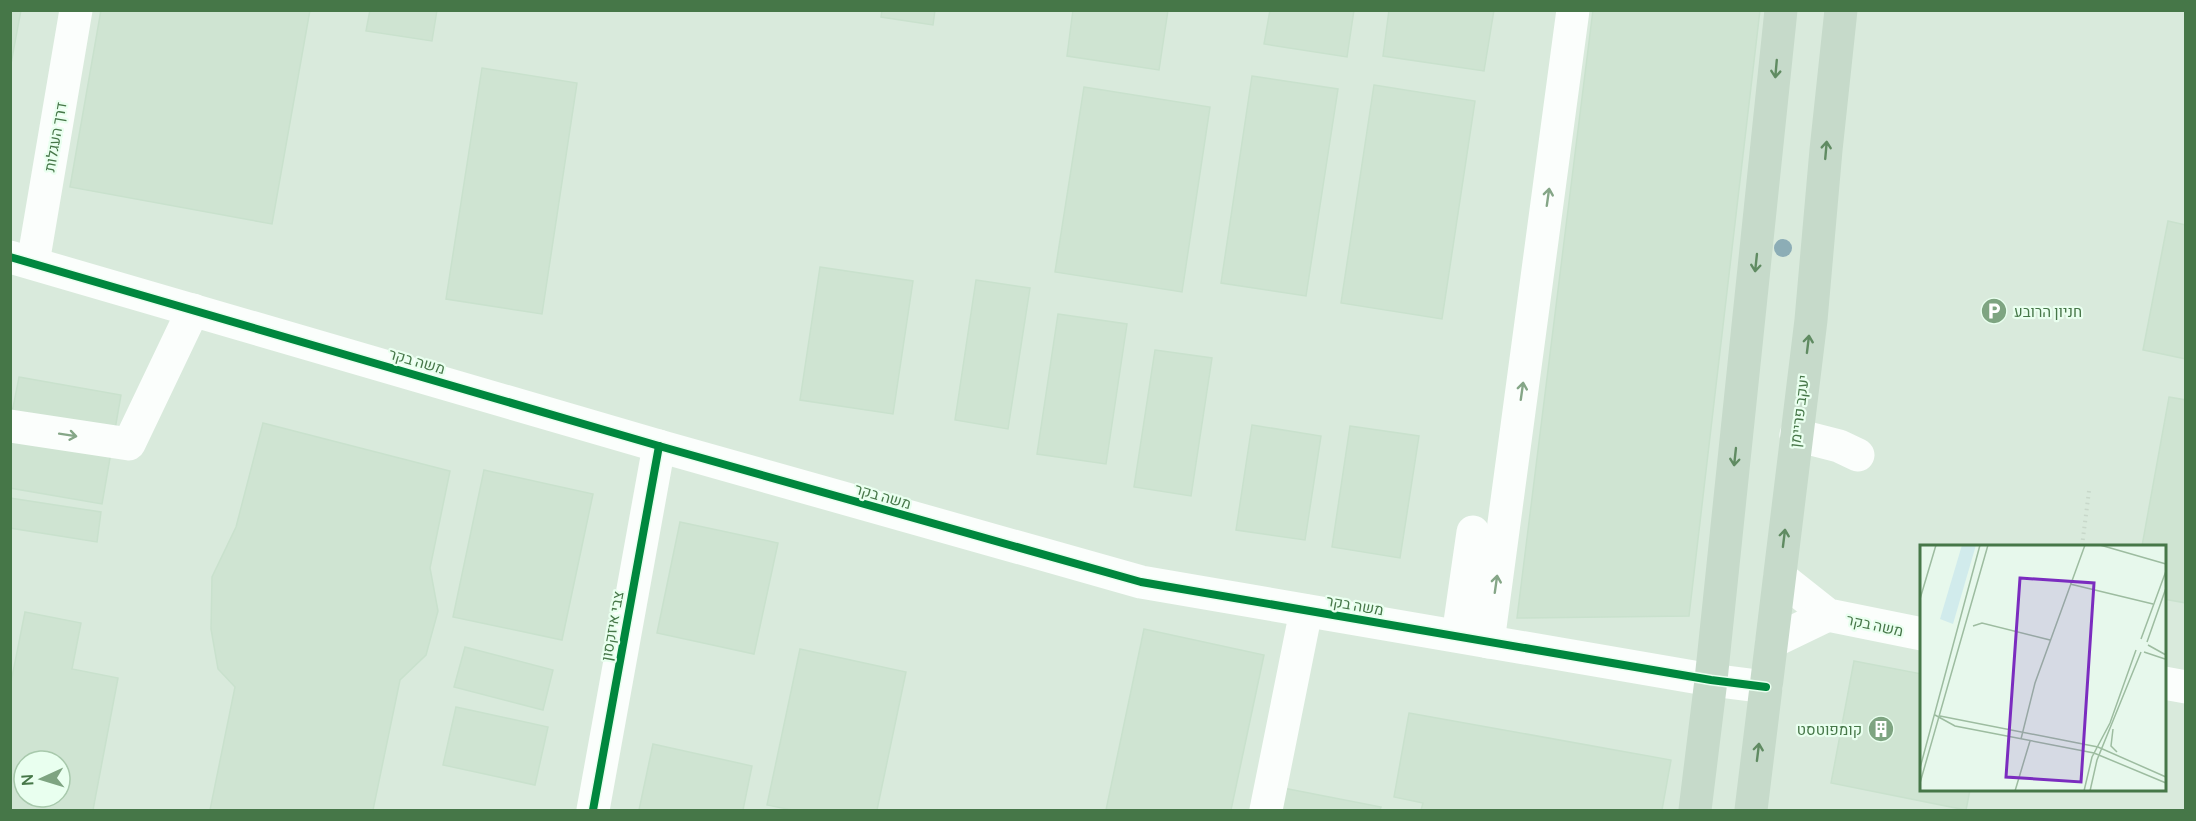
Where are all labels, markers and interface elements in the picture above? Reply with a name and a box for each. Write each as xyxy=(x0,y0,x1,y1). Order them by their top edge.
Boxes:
one-way arrow xyxy=(1770,58,1781,78)
street label: דרך העגלות xyxy=(39,100,71,173)
one-way arrow xyxy=(1821,141,1832,161)
one-way arrow xyxy=(1543,188,1554,208)
one-way arrow xyxy=(1750,252,1761,272)
parking icon: חניון הרובע xyxy=(1979,296,2009,326)
place label: חניון הרובע xyxy=(2014,301,2082,322)
one-way arrow xyxy=(1803,335,1814,355)
street label: משה בקר xyxy=(386,343,448,379)
street label: יעקב פריימן xyxy=(1784,373,1814,449)
one-way arrow xyxy=(1517,381,1528,401)
one-way arrow xyxy=(58,429,78,440)
one-way arrow xyxy=(1729,446,1740,466)
street label: משה בקר xyxy=(852,478,914,514)
one-way arrow xyxy=(1779,529,1790,548)
inset map xyxy=(1920,545,2166,791)
one-way arrow xyxy=(1490,575,1501,594)
street label: צבי איזקסון xyxy=(596,589,628,663)
street label: משה בקר xyxy=(1325,590,1385,620)
street label: משה בקר xyxy=(1845,609,1905,641)
building icon: קומפוטסט xyxy=(1866,714,1896,744)
place label: קומפוטסט xyxy=(1797,719,1862,740)
one-way arrow xyxy=(1753,743,1764,763)
north arrow xyxy=(12,749,72,809)
text: N xyxy=(16,774,38,787)

